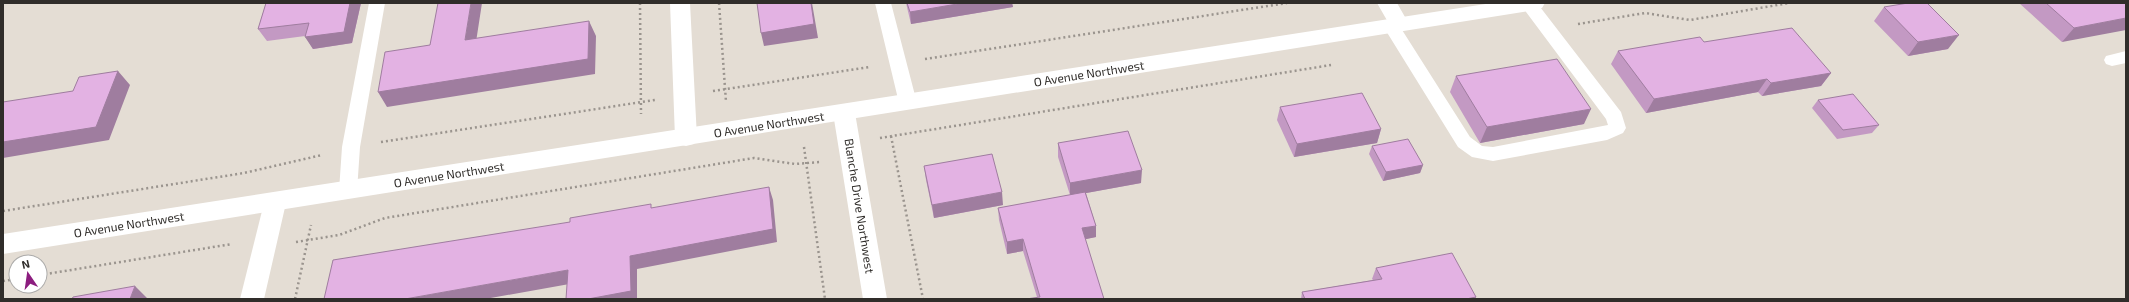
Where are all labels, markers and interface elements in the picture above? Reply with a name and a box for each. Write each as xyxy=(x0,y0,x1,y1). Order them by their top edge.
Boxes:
street label: O Avenue Northwest xyxy=(1032,57,1146,89)
street label: O Avenue Northwest xyxy=(712,108,826,140)
street label: Blanche Drive Northwest xyxy=(842,137,878,275)
street label: O Avenue Northwest xyxy=(392,158,506,190)
street label: O Avenue Northwest xyxy=(72,208,186,240)
north arrow xyxy=(8,254,48,294)
text: N xyxy=(20,257,31,271)

